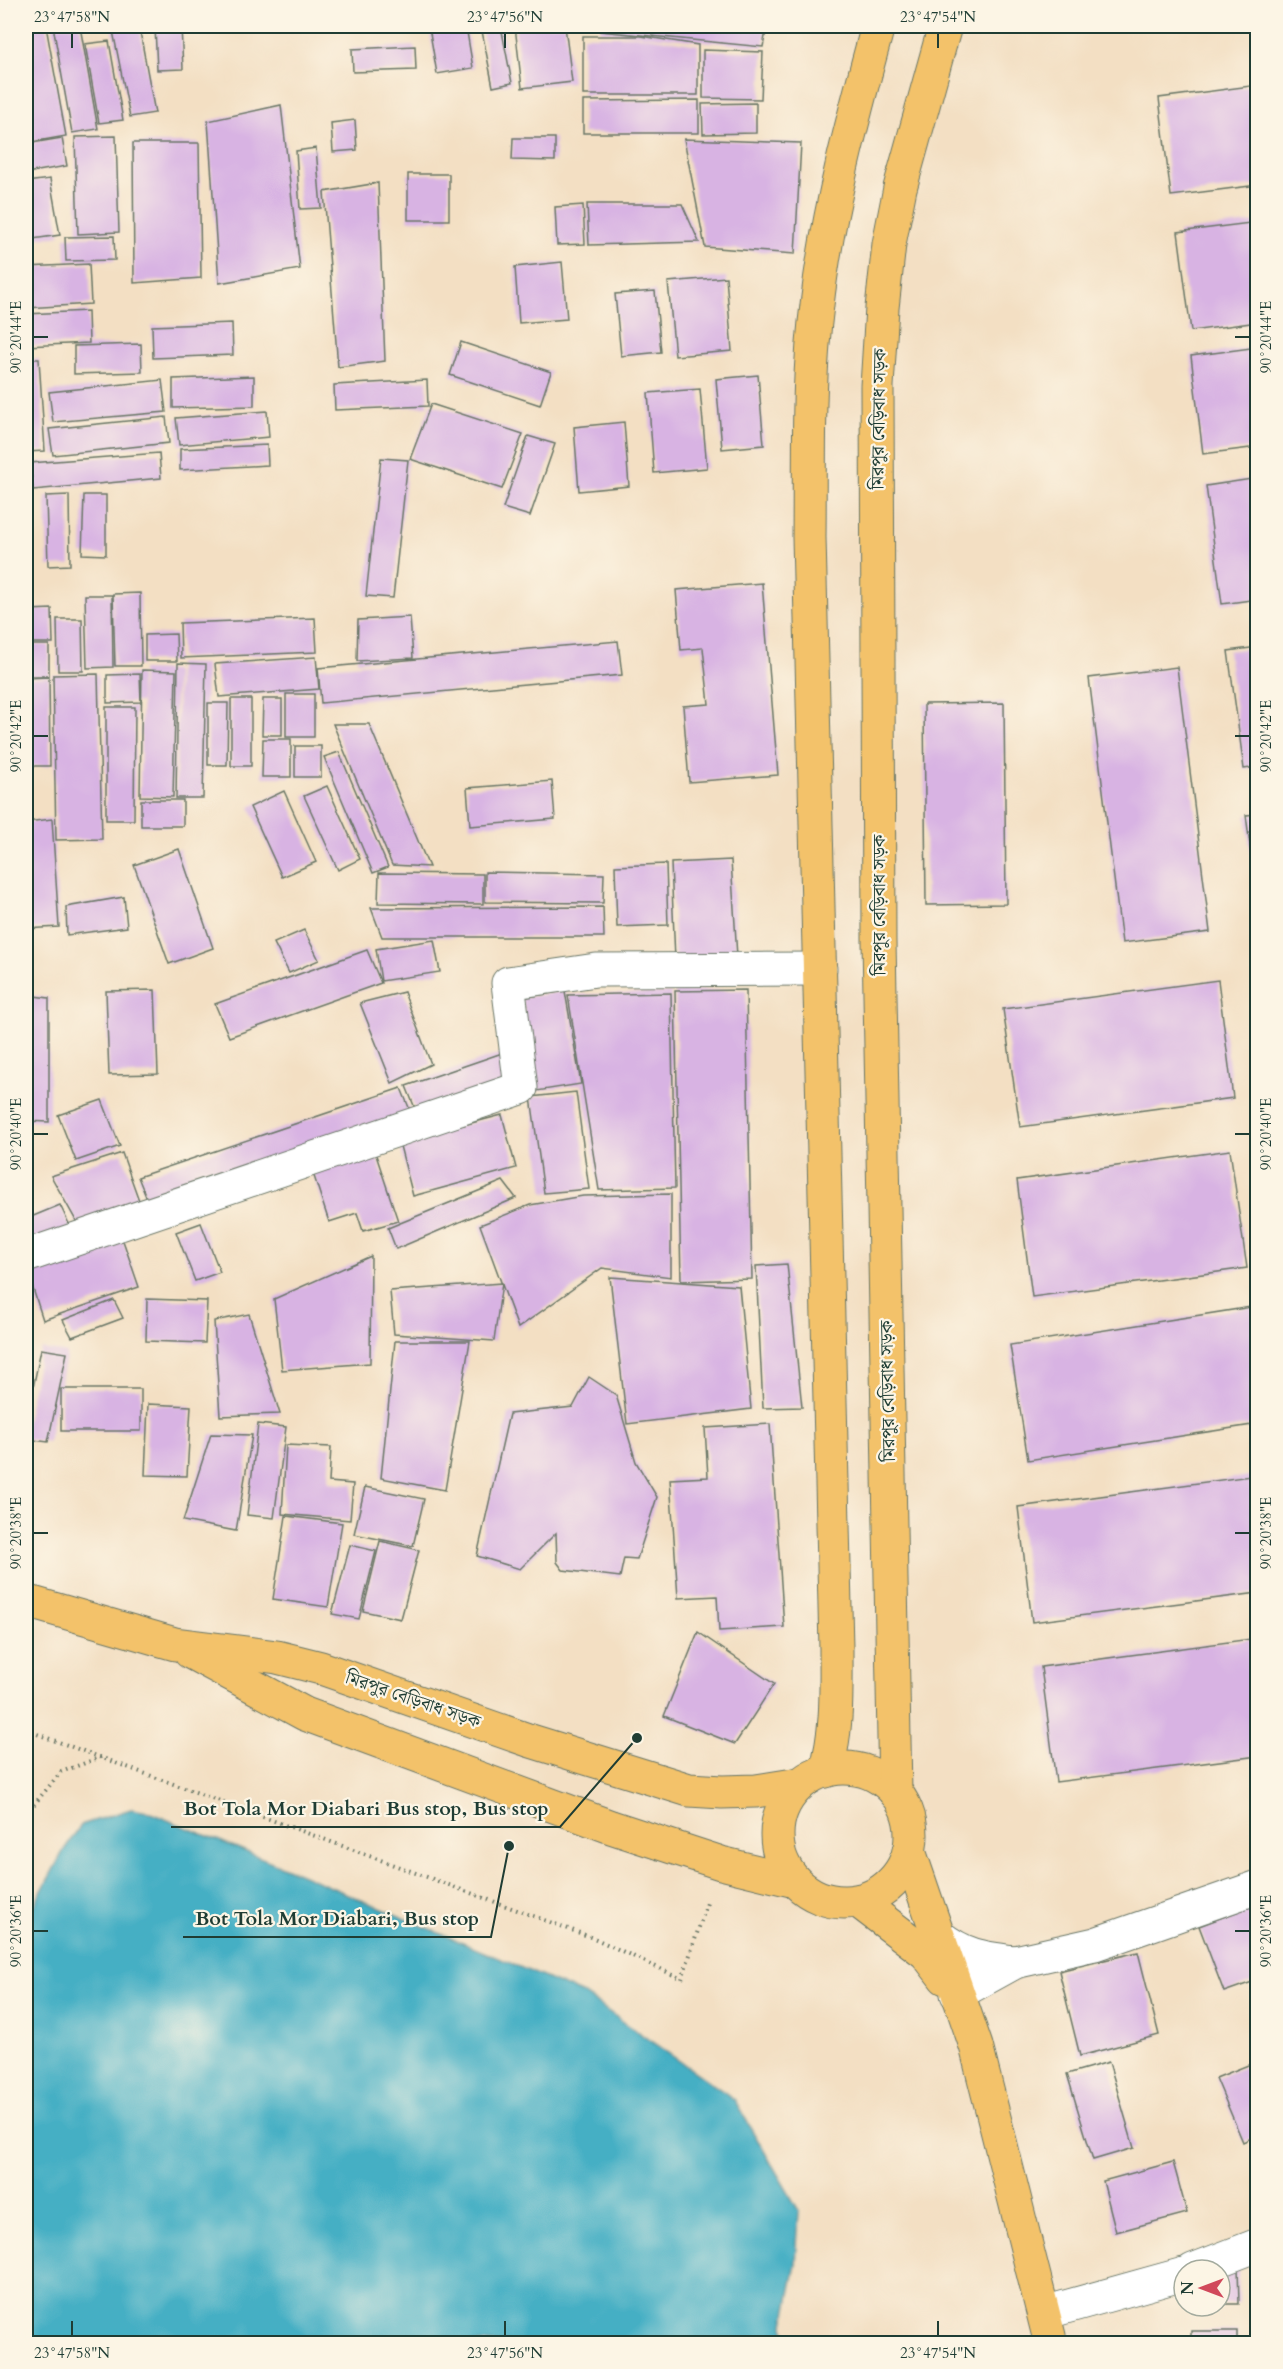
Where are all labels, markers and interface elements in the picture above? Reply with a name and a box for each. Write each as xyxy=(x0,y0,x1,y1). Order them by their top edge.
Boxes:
text: 23°47'58"N xyxy=(34,7,110,27)
text: 23°47'56"N xyxy=(467,7,543,27)
text: 23°47'54"N xyxy=(900,7,976,27)
text: 90°20'44"E xyxy=(6,301,26,373)
text: 90°20'44"E xyxy=(1256,301,1276,373)
street label: মিরপুর বেড়িবাধ সড়ক xyxy=(865,347,893,491)
text: 90°20'42"E xyxy=(6,700,26,772)
text: 90°20'42"E xyxy=(1256,700,1276,772)
street label: মিরপুর বেড়িবাধ সড়ক xyxy=(867,833,892,977)
text: 90°20'40"E xyxy=(6,1098,26,1170)
text: 90°20'40"E xyxy=(1256,1098,1276,1170)
street label: মিরপুর বেড়িবাধ সড়ক xyxy=(874,1319,902,1463)
text: 90°20'38"E xyxy=(6,1497,26,1569)
text: 90°20'38"E xyxy=(1256,1497,1276,1569)
street label: মিরপুর বেড়িবাধ সড়ক xyxy=(341,1665,485,1735)
callout: Bot Tola Mor Diabari Bus stop, Bus stop xyxy=(171,1789,560,1827)
text: Bot Tola Mor Diabari Bus stop, Bus stop xyxy=(183,1795,549,1822)
text: 90°20'36"E xyxy=(6,1895,26,1967)
text: 90°20'36"E xyxy=(1256,1895,1276,1967)
callout: Bot Tola Mor Diabari, Bus stop xyxy=(183,1899,491,1937)
text: Bot Tola Mor Diabari, Bus stop xyxy=(195,1905,479,1932)
north arrow xyxy=(1172,2258,1232,2318)
text: N xyxy=(1177,2281,1199,2295)
text: 23°47'58"N xyxy=(34,2343,110,2363)
text: 23°47'56"N xyxy=(467,2343,543,2363)
text: 23°47'54"N xyxy=(900,2343,976,2363)

